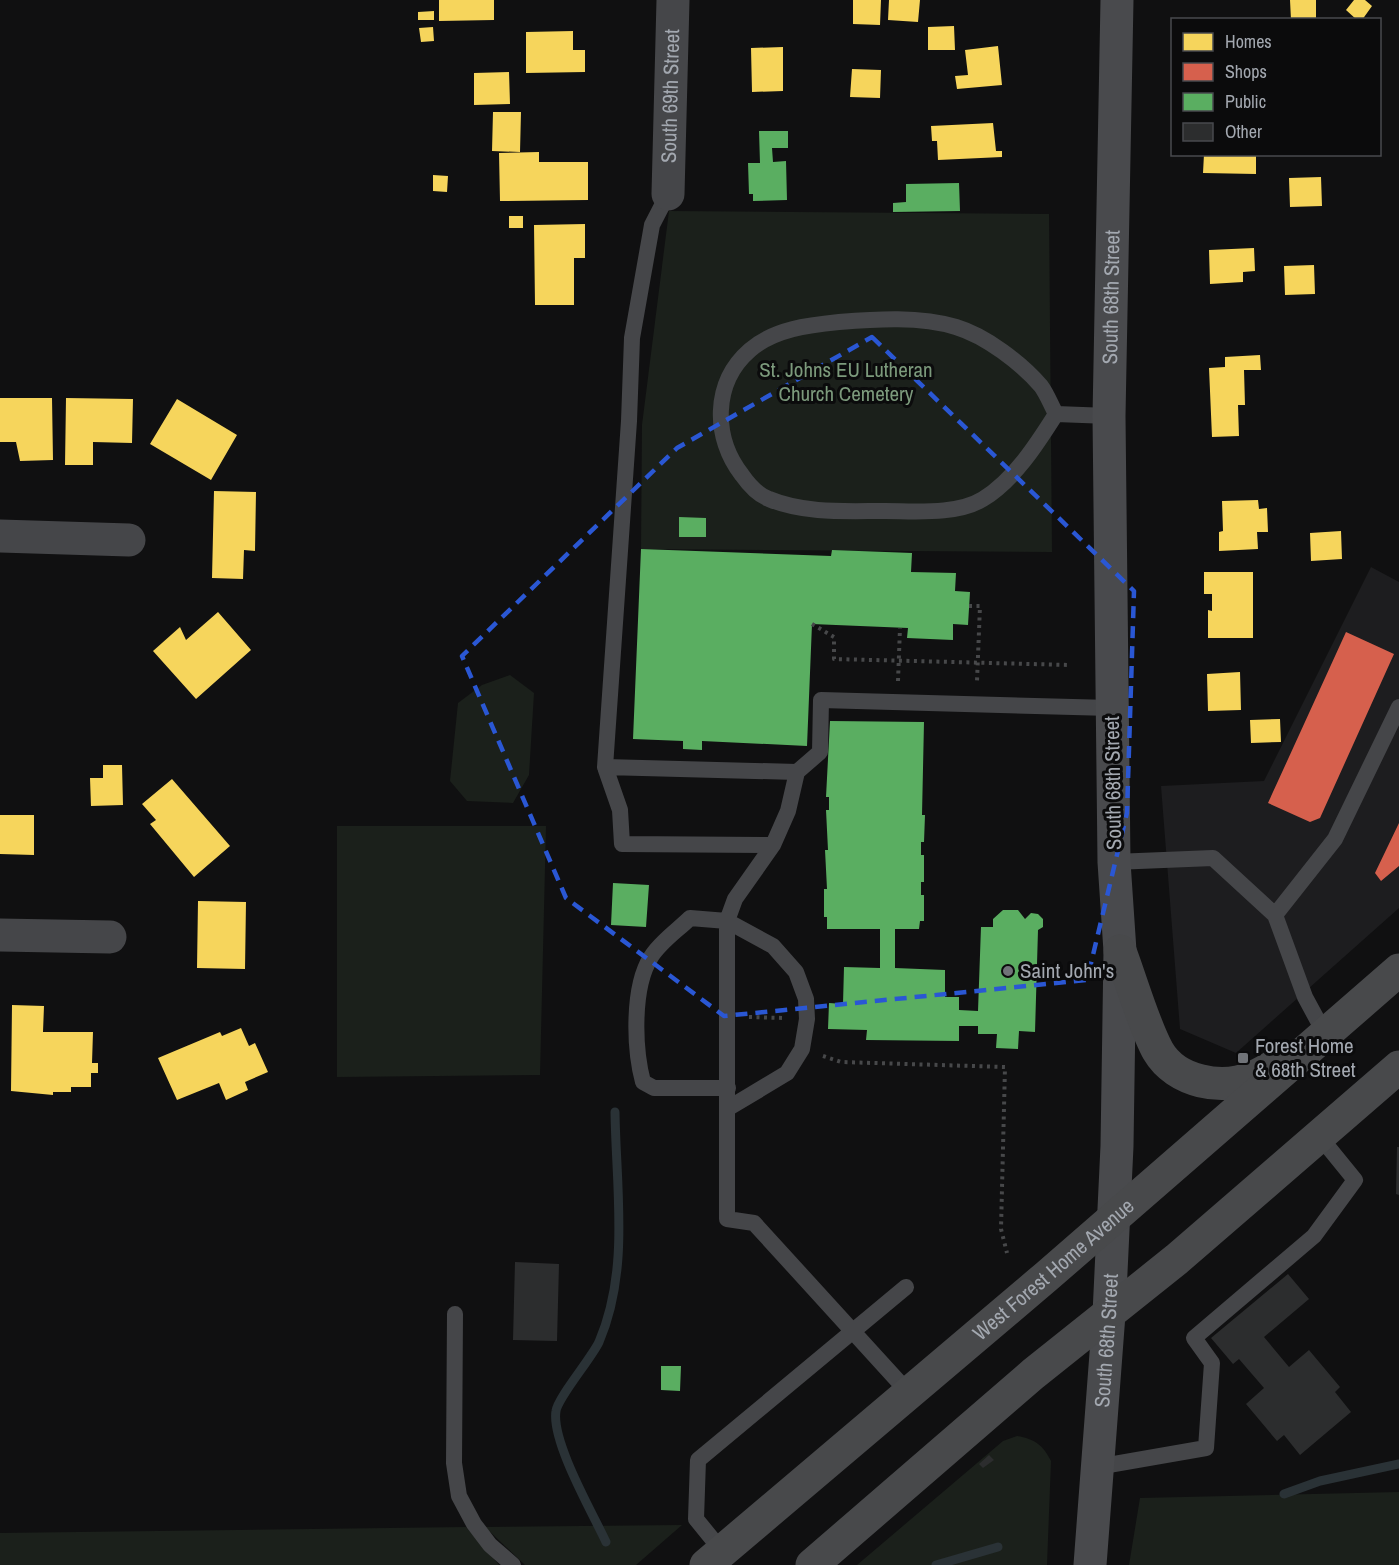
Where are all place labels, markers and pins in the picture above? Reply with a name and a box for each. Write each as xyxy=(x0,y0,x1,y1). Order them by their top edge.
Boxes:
place label: Saint John's xyxy=(1020,956,1114,985)
marker: Saint John's xyxy=(1001,964,1015,978)
place label: Forest Home & 68th Street xyxy=(1255,1031,1356,1084)
marker: Forest Home & 68th Street xyxy=(1236,1051,1250,1065)

